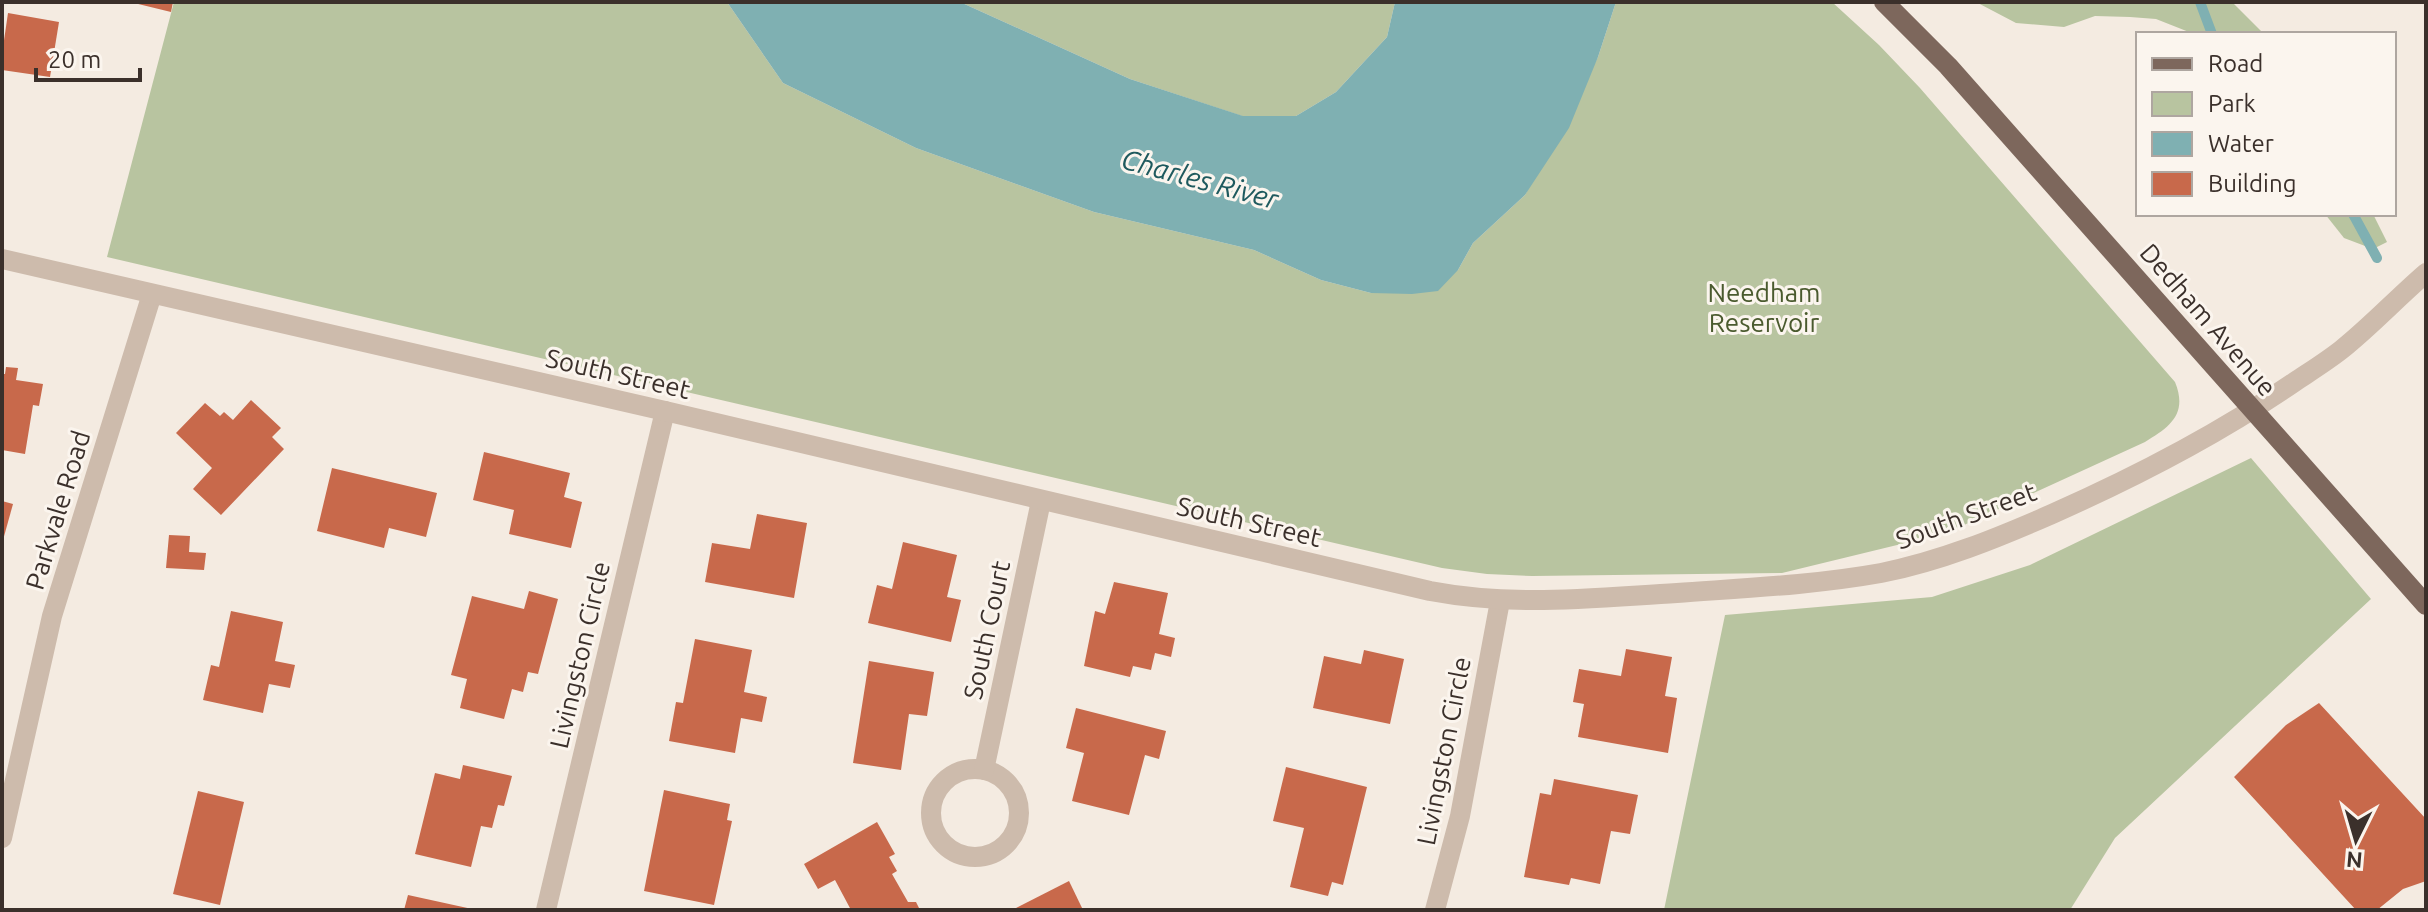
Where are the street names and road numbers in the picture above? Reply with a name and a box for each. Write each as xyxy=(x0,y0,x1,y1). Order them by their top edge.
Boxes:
street label: Dedham Avenue xyxy=(2134,238,2282,402)
street label: South Street xyxy=(543,343,693,404)
street label: Parkvale Road xyxy=(20,427,95,593)
street label: South Street xyxy=(1892,477,2040,554)
street label: South Street xyxy=(1174,491,1324,552)
street label: South Court xyxy=(958,558,1015,702)
street label: Livingston Circle xyxy=(544,559,615,751)
street label: Livingston Circle xyxy=(1411,654,1476,847)

